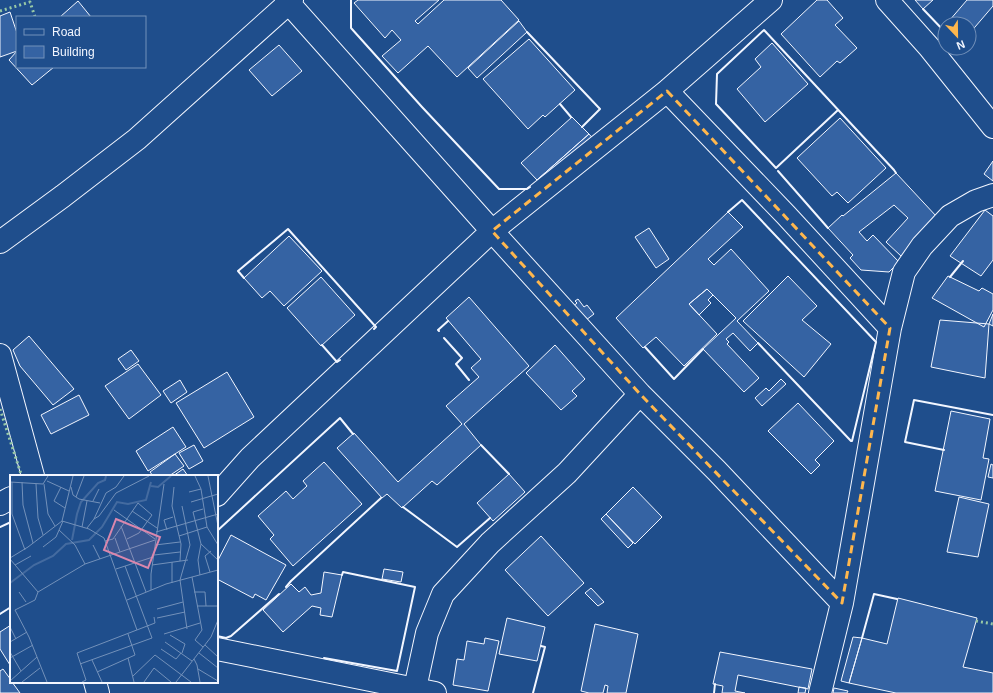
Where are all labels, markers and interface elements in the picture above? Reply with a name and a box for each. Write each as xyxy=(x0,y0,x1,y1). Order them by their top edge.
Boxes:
legend xyxy=(16,16,146,68)
north arrow xyxy=(937,16,977,56)
text: Road xyxy=(52,25,81,39)
text: N xyxy=(955,38,967,52)
text: Building xyxy=(52,45,95,59)
inset map xyxy=(10,475,218,683)

